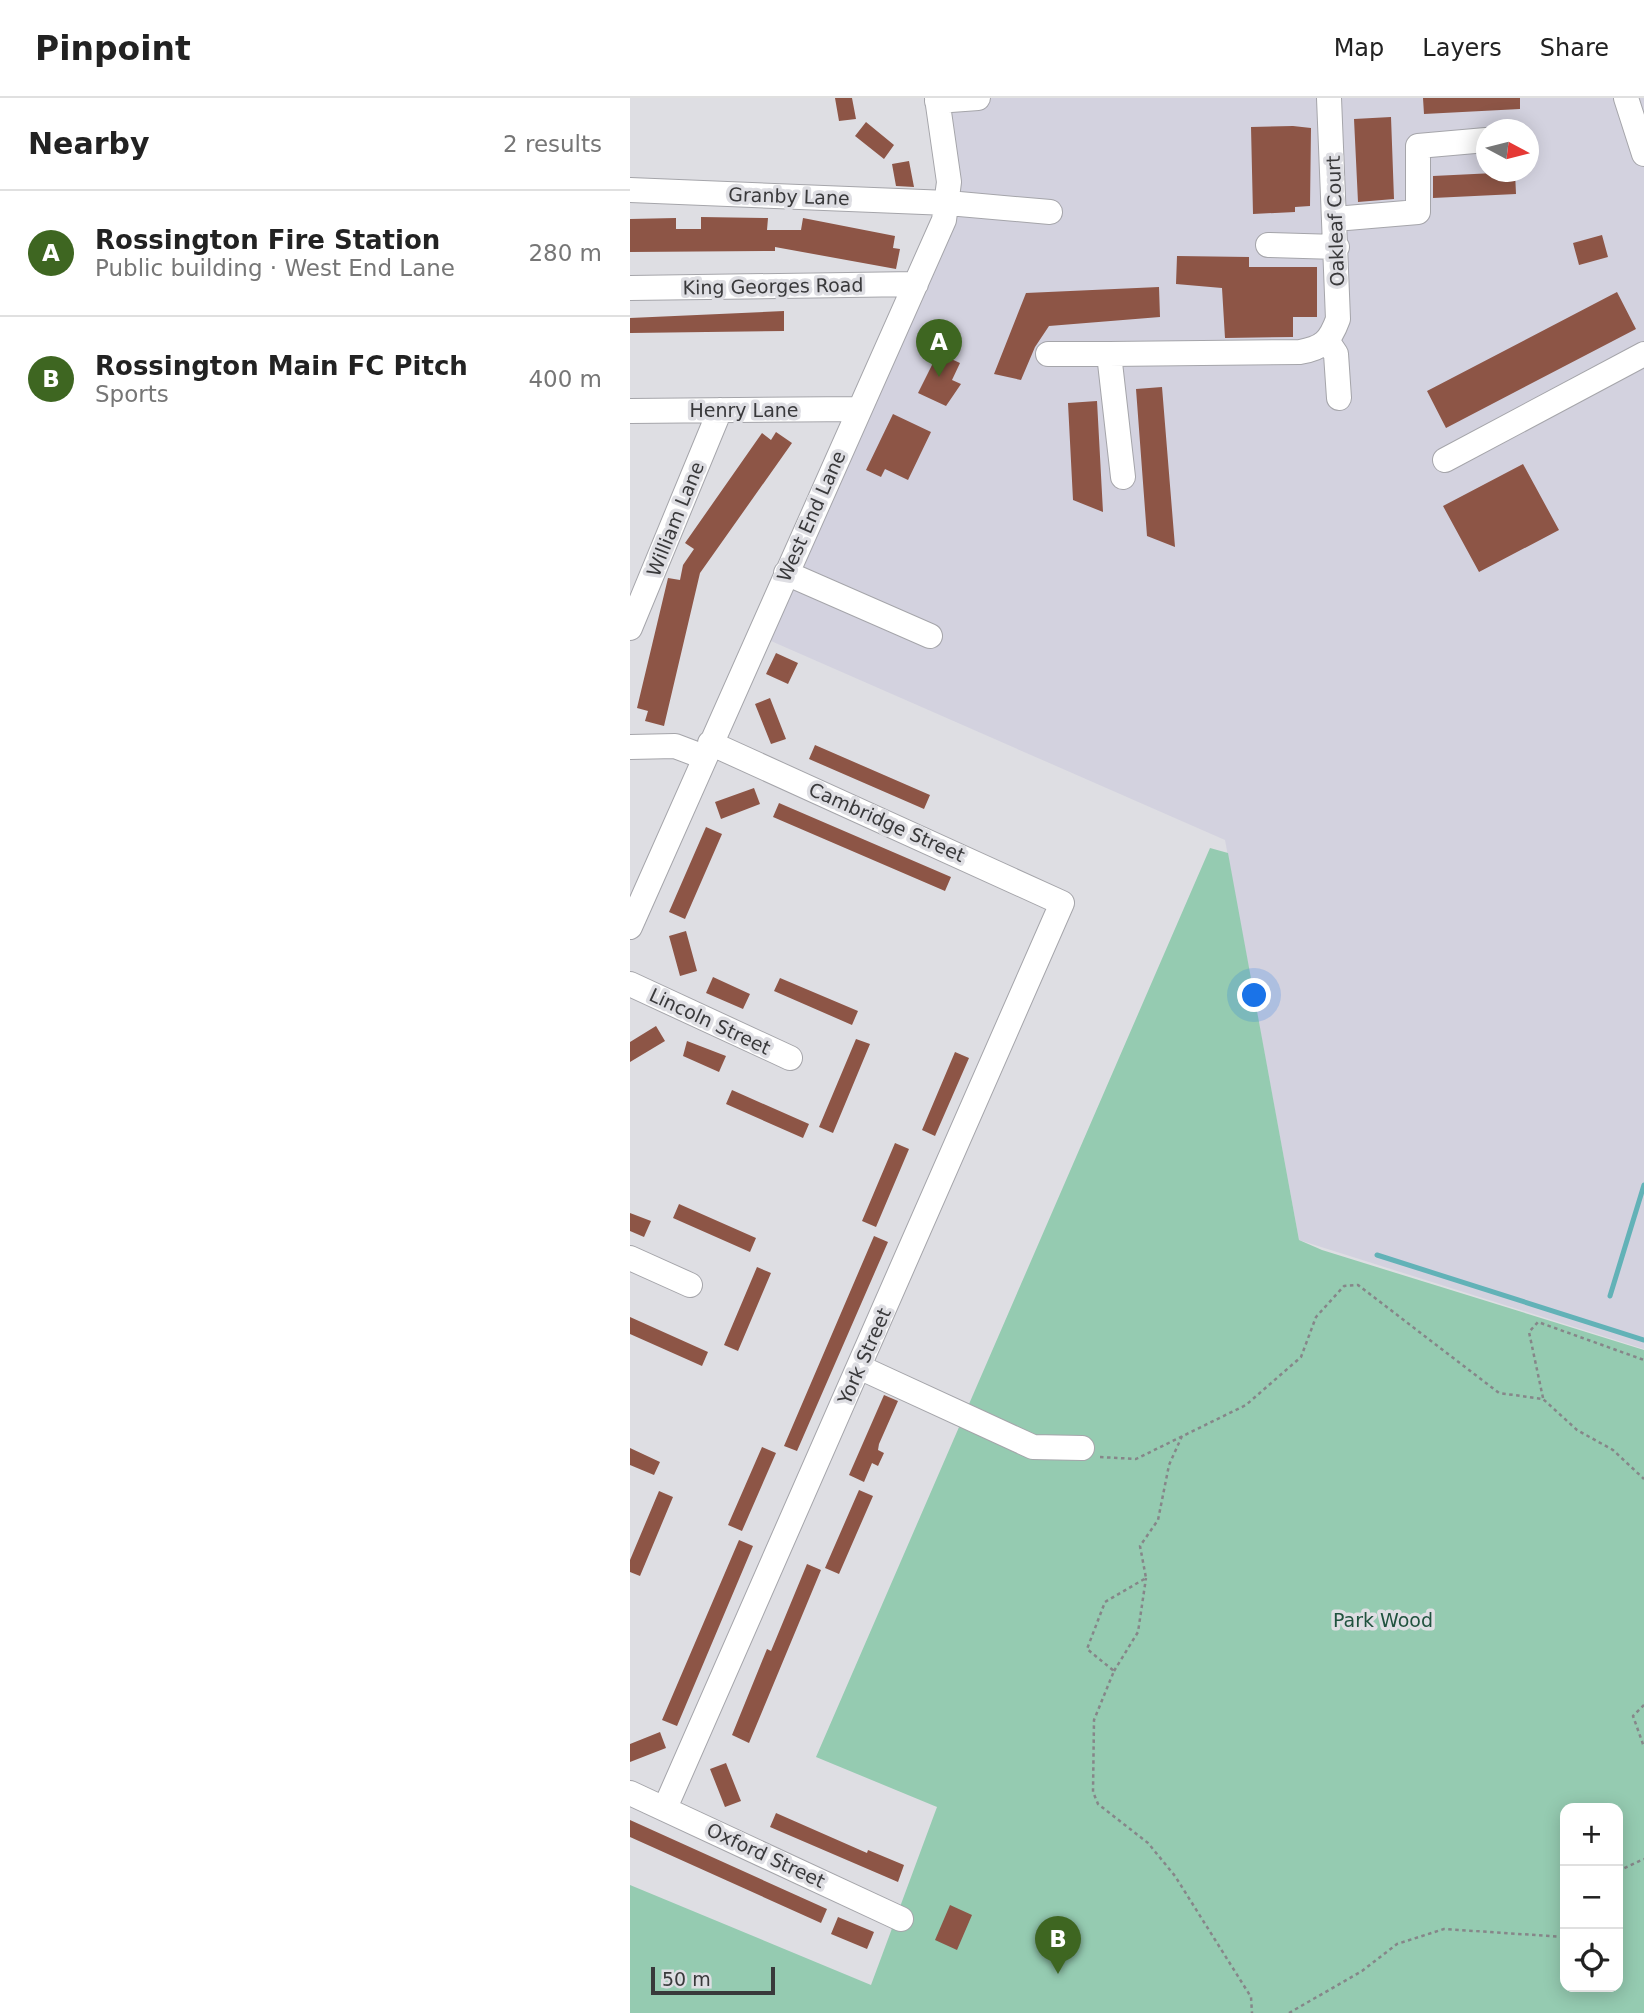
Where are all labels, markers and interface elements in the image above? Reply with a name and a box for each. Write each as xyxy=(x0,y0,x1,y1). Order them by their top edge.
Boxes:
text: Pinpoint xyxy=(35,29,191,68)
text: Map xyxy=(1334,34,1384,62)
text: Layers xyxy=(1422,34,1502,62)
text: Share xyxy=(1540,34,1609,62)
north arrow xyxy=(1476,119,1539,182)
text: Nearby xyxy=(28,126,150,161)
text: 2 results xyxy=(503,131,602,157)
street label: Oakleaf Court xyxy=(1322,155,1348,287)
street label: Granby Lane xyxy=(728,183,850,209)
text: Rossington Fire Station xyxy=(95,225,440,255)
text: A xyxy=(42,240,60,266)
text: 280 m xyxy=(528,240,602,266)
text: Public building · West End Lane xyxy=(95,255,455,281)
street label: King Georges Road xyxy=(682,273,864,299)
pin: A xyxy=(916,319,962,377)
text: Rossington Main FC Pitch xyxy=(95,351,468,381)
text: B xyxy=(42,366,60,392)
text: 400 m xyxy=(528,366,602,392)
text: Sports xyxy=(95,381,169,407)
street label: Henry Lane xyxy=(689,399,799,421)
street label: West End Lane xyxy=(772,447,850,585)
street label: William Lane xyxy=(642,458,708,580)
street label: Cambridge Street xyxy=(806,778,968,866)
your location xyxy=(1237,978,1271,1012)
street label: Lincoln Street xyxy=(646,983,774,1059)
street label: York Street xyxy=(833,1304,895,1409)
park label: Park Wood xyxy=(1333,1609,1433,1631)
map controls xyxy=(1560,1803,1623,1992)
button: + xyxy=(1560,1803,1623,1866)
street label: Oxford Street xyxy=(703,1818,829,1892)
button: − xyxy=(1560,1866,1623,1929)
pin: B xyxy=(1035,1916,1081,1974)
button: locate xyxy=(1560,1929,1623,1992)
scale bar xyxy=(651,1964,775,1996)
text: 50 m xyxy=(662,1968,711,1990)

